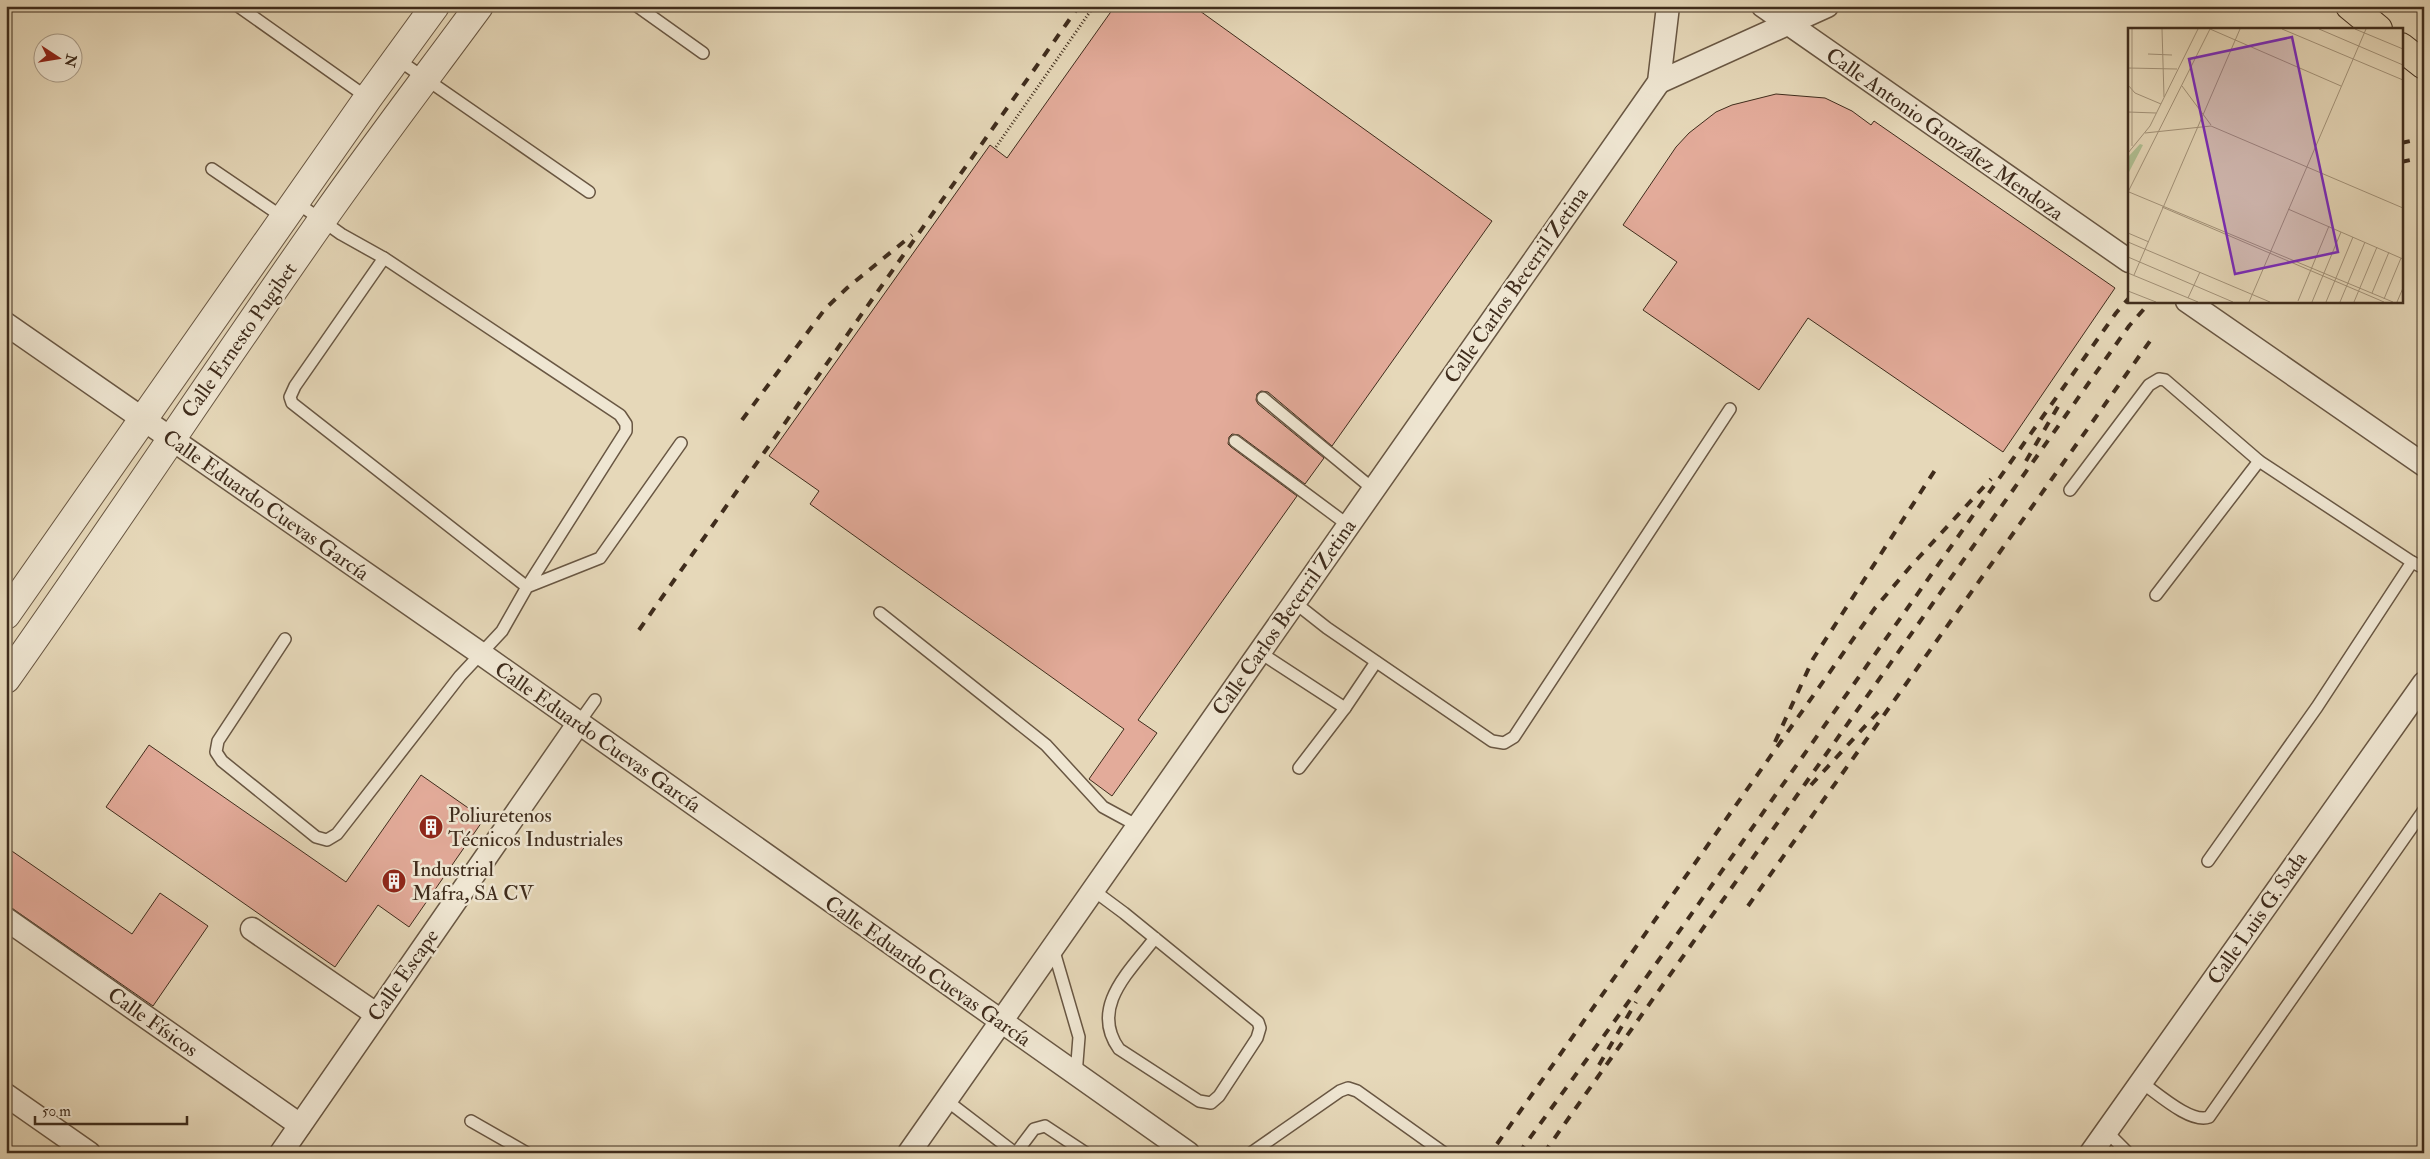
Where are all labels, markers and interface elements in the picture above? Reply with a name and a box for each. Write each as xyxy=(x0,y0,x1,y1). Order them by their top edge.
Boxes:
inset map xyxy=(2128,28,2402,302)
north arrow xyxy=(32,32,82,82)
street label: Calle Antonio González Mendoza xyxy=(1821,42,2069,227)
text: N xyxy=(61,52,80,69)
street label: Calle Carlos Becerril Zetina xyxy=(1438,182,1595,389)
street label: Calle Ernesto Pugibet xyxy=(176,257,303,423)
street label: Calle Eduardo Cuevas García xyxy=(157,424,375,587)
street label: Calle Carlos Becerril Zetina xyxy=(1206,514,1363,721)
street label: Calle Eduardo Cuevas García xyxy=(489,656,707,819)
place label: Poliuretenos Técnicos Industriales xyxy=(448,802,623,853)
building icon: Poliuretenos Técnicos Industriales xyxy=(418,814,444,840)
street label: Calle Luis G. Sada xyxy=(2202,846,2314,990)
place label: Industrial Mafra, SA CV xyxy=(412,856,535,907)
building icon: Industrial Mafra, SA CV xyxy=(381,868,407,894)
street label: Calle Eduardo Cuevas García xyxy=(819,890,1037,1053)
street label: Calle Escape xyxy=(362,924,445,1027)
street label: Calle Físicos xyxy=(102,981,203,1063)
scale bar xyxy=(35,1094,188,1126)
text: 50 m xyxy=(42,1102,71,1121)

